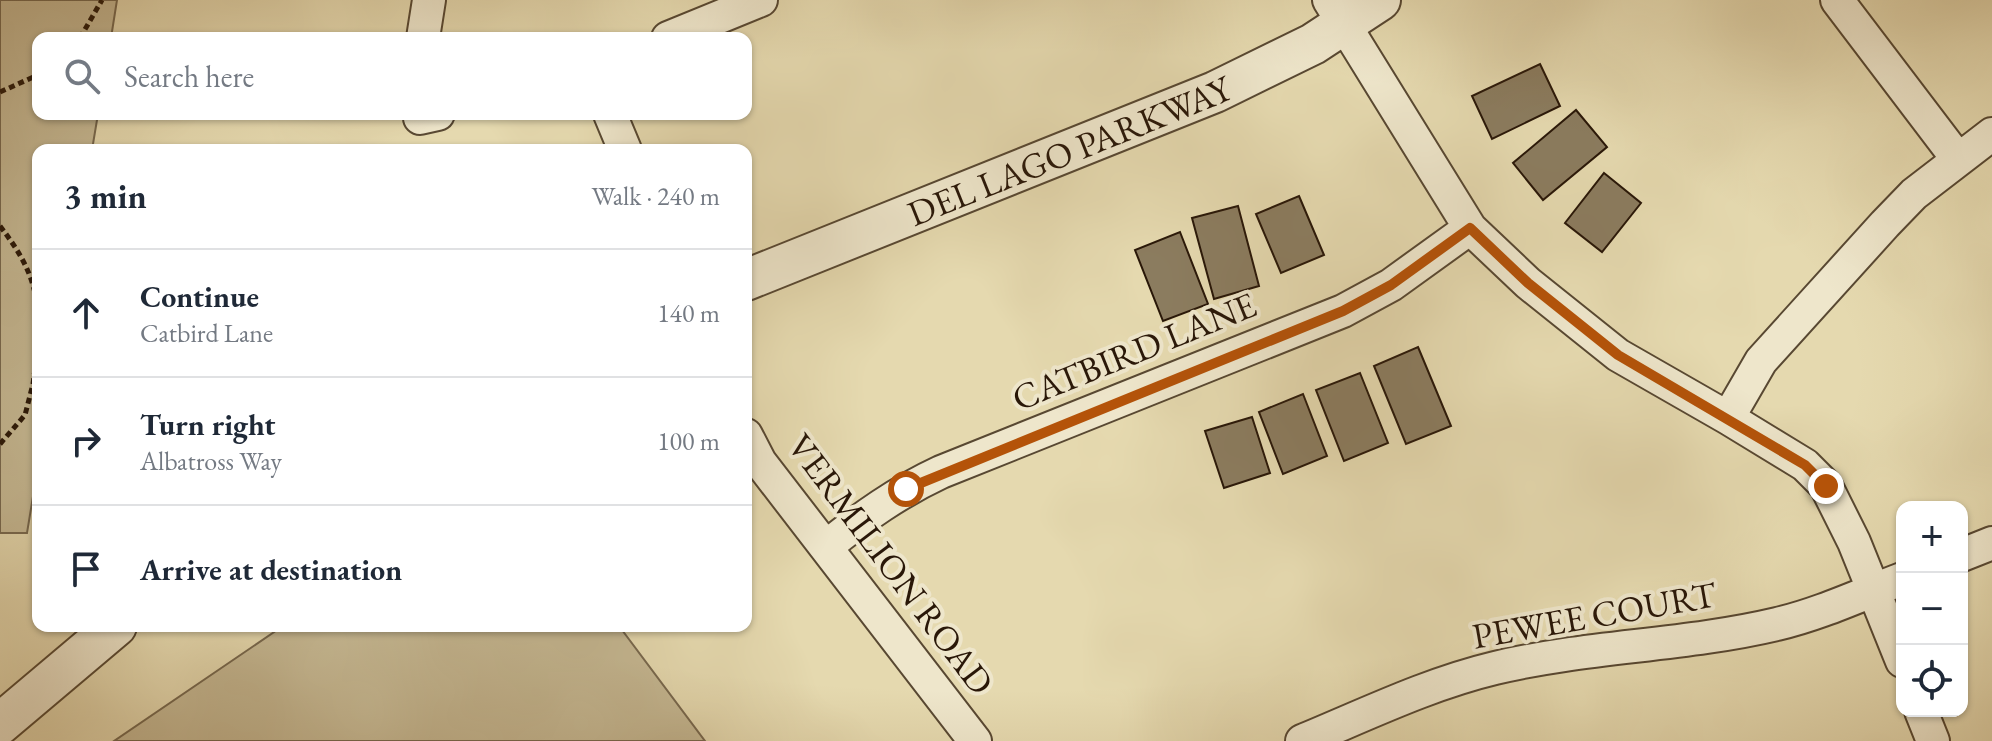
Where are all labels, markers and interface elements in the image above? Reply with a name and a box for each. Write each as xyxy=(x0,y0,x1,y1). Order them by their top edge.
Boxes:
search box xyxy=(32,32,752,120)
icon: search xyxy=(60,54,104,98)
text: Search here xyxy=(124,57,254,96)
street label: DEL LAGO PARKWAY xyxy=(900,63,1241,236)
text: 3 min xyxy=(64,174,147,218)
text: Walk · 240 m xyxy=(592,179,720,213)
text: Continue xyxy=(140,277,259,316)
street label: CATBIRD LANE xyxy=(1005,281,1263,421)
icon: ahead xyxy=(64,291,108,335)
text: 140 m xyxy=(657,296,720,330)
text: Catbird Lane xyxy=(140,316,273,350)
text: Turn right xyxy=(140,405,276,444)
icon: right xyxy=(64,419,108,463)
text: 100 m xyxy=(657,424,720,458)
street label: VERMILION ROAD xyxy=(777,424,1005,704)
text: Albatross Way xyxy=(140,444,282,478)
route end xyxy=(1808,468,1844,504)
route start xyxy=(888,471,924,507)
map controls xyxy=(1896,501,1968,717)
button: + xyxy=(1896,501,1968,573)
icon: arrive xyxy=(64,547,108,591)
text: Arrive at destination xyxy=(140,550,402,589)
street label: PEWEE COURT xyxy=(1468,570,1720,660)
button: − xyxy=(1896,573,1968,645)
button: locate xyxy=(1896,645,1968,717)

